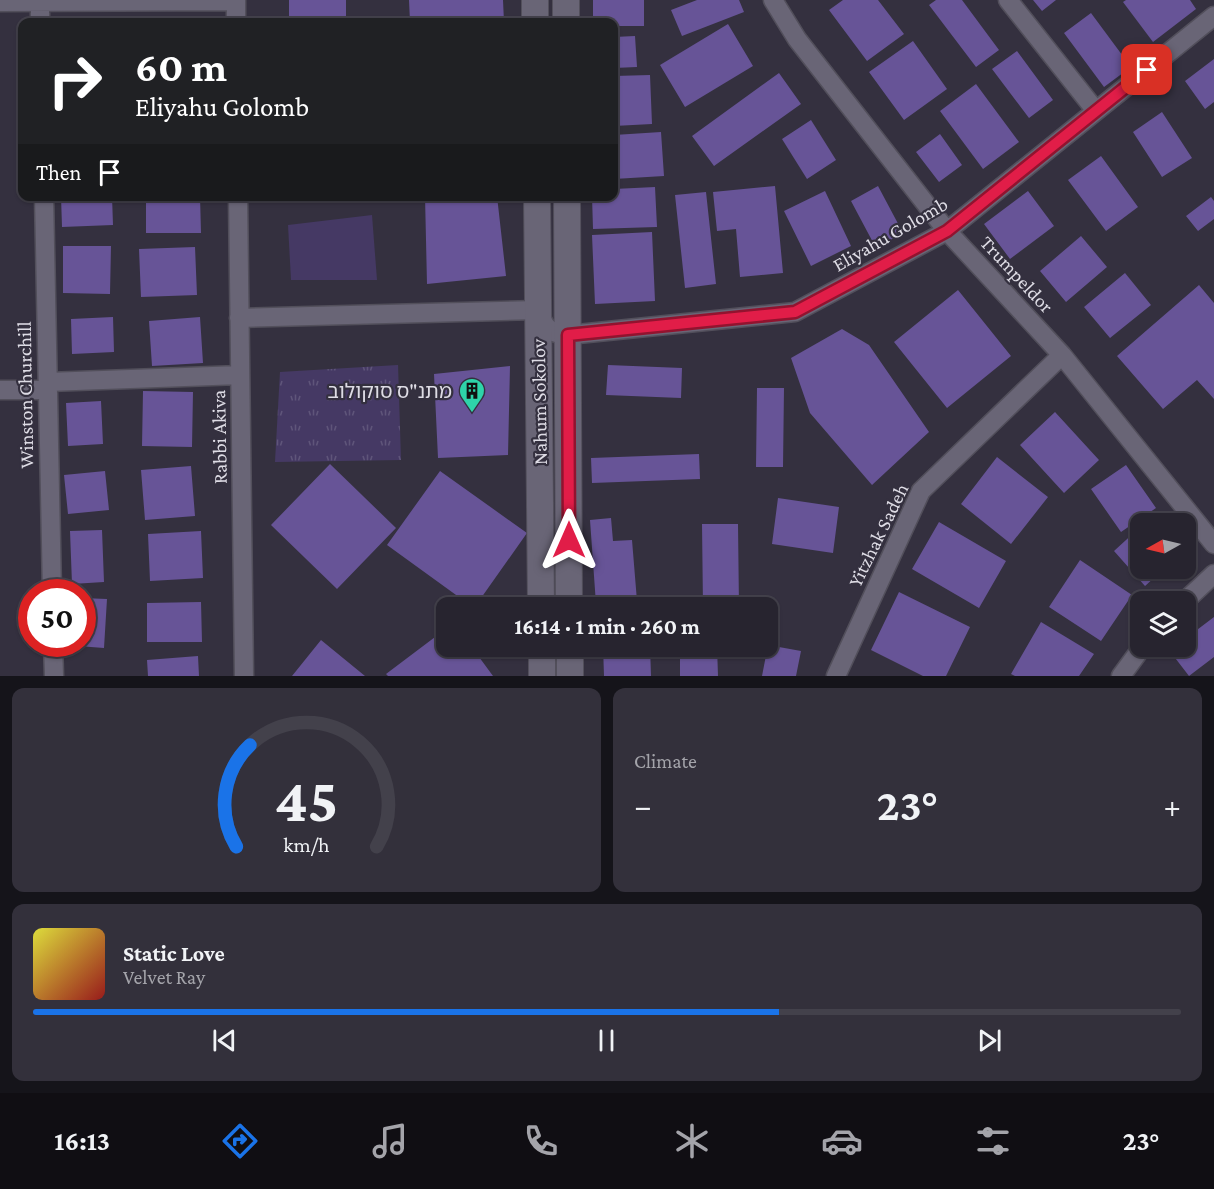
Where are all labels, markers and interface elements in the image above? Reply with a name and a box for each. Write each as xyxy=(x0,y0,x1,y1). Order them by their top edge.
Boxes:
icon: right xyxy=(36,42,114,120)
text: 60 m xyxy=(135,43,227,90)
pin xyxy=(1121,44,1172,95)
icon: arrive xyxy=(1130,53,1163,86)
text: Eliyahu Golomb xyxy=(135,92,309,122)
icon: arrive xyxy=(93,156,126,189)
text: Then xyxy=(36,160,81,185)
street label: Eliyahu Golomb xyxy=(829,192,952,277)
street label: Trumpeldor xyxy=(975,231,1058,318)
street label: Winston Churchill xyxy=(13,321,37,469)
street label: Nahum Sokolov xyxy=(527,338,551,465)
building icon: מתנ"ס סוקולוב xyxy=(457,376,487,414)
place label: מתנ"ס סוקולוב xyxy=(327,380,452,402)
street label: Rabbi Akiva xyxy=(207,390,231,484)
street label: Yitzhak Sadeh xyxy=(844,480,913,590)
position arrow xyxy=(537,508,601,572)
north arrow xyxy=(1130,513,1196,579)
map controls xyxy=(1130,513,1196,657)
speed limit sign: 50 xyxy=(18,579,96,657)
button: layers xyxy=(1130,591,1196,657)
text: 16:14 · 1 min · 260 m xyxy=(514,614,700,639)
text: Climate xyxy=(634,750,697,772)
text: 45 xyxy=(275,765,338,834)
text: 23° xyxy=(877,780,938,830)
text: − xyxy=(634,787,651,824)
text: + xyxy=(1164,787,1181,824)
text: km/h xyxy=(283,833,330,857)
text: Static Love xyxy=(123,941,225,966)
text: Velvet Ray xyxy=(123,966,205,988)
icon: previous xyxy=(208,1024,241,1057)
icon: pause xyxy=(590,1024,623,1057)
icon: next xyxy=(973,1024,1006,1057)
icon: directions xyxy=(219,1120,261,1162)
icon: music xyxy=(369,1120,411,1162)
icon: phone xyxy=(520,1120,562,1162)
icon: climate xyxy=(671,1120,713,1162)
icon: car xyxy=(821,1120,863,1162)
icon: filters xyxy=(972,1120,1014,1162)
text: 16:13 xyxy=(54,1126,110,1156)
text: 23° xyxy=(1123,1126,1160,1156)

